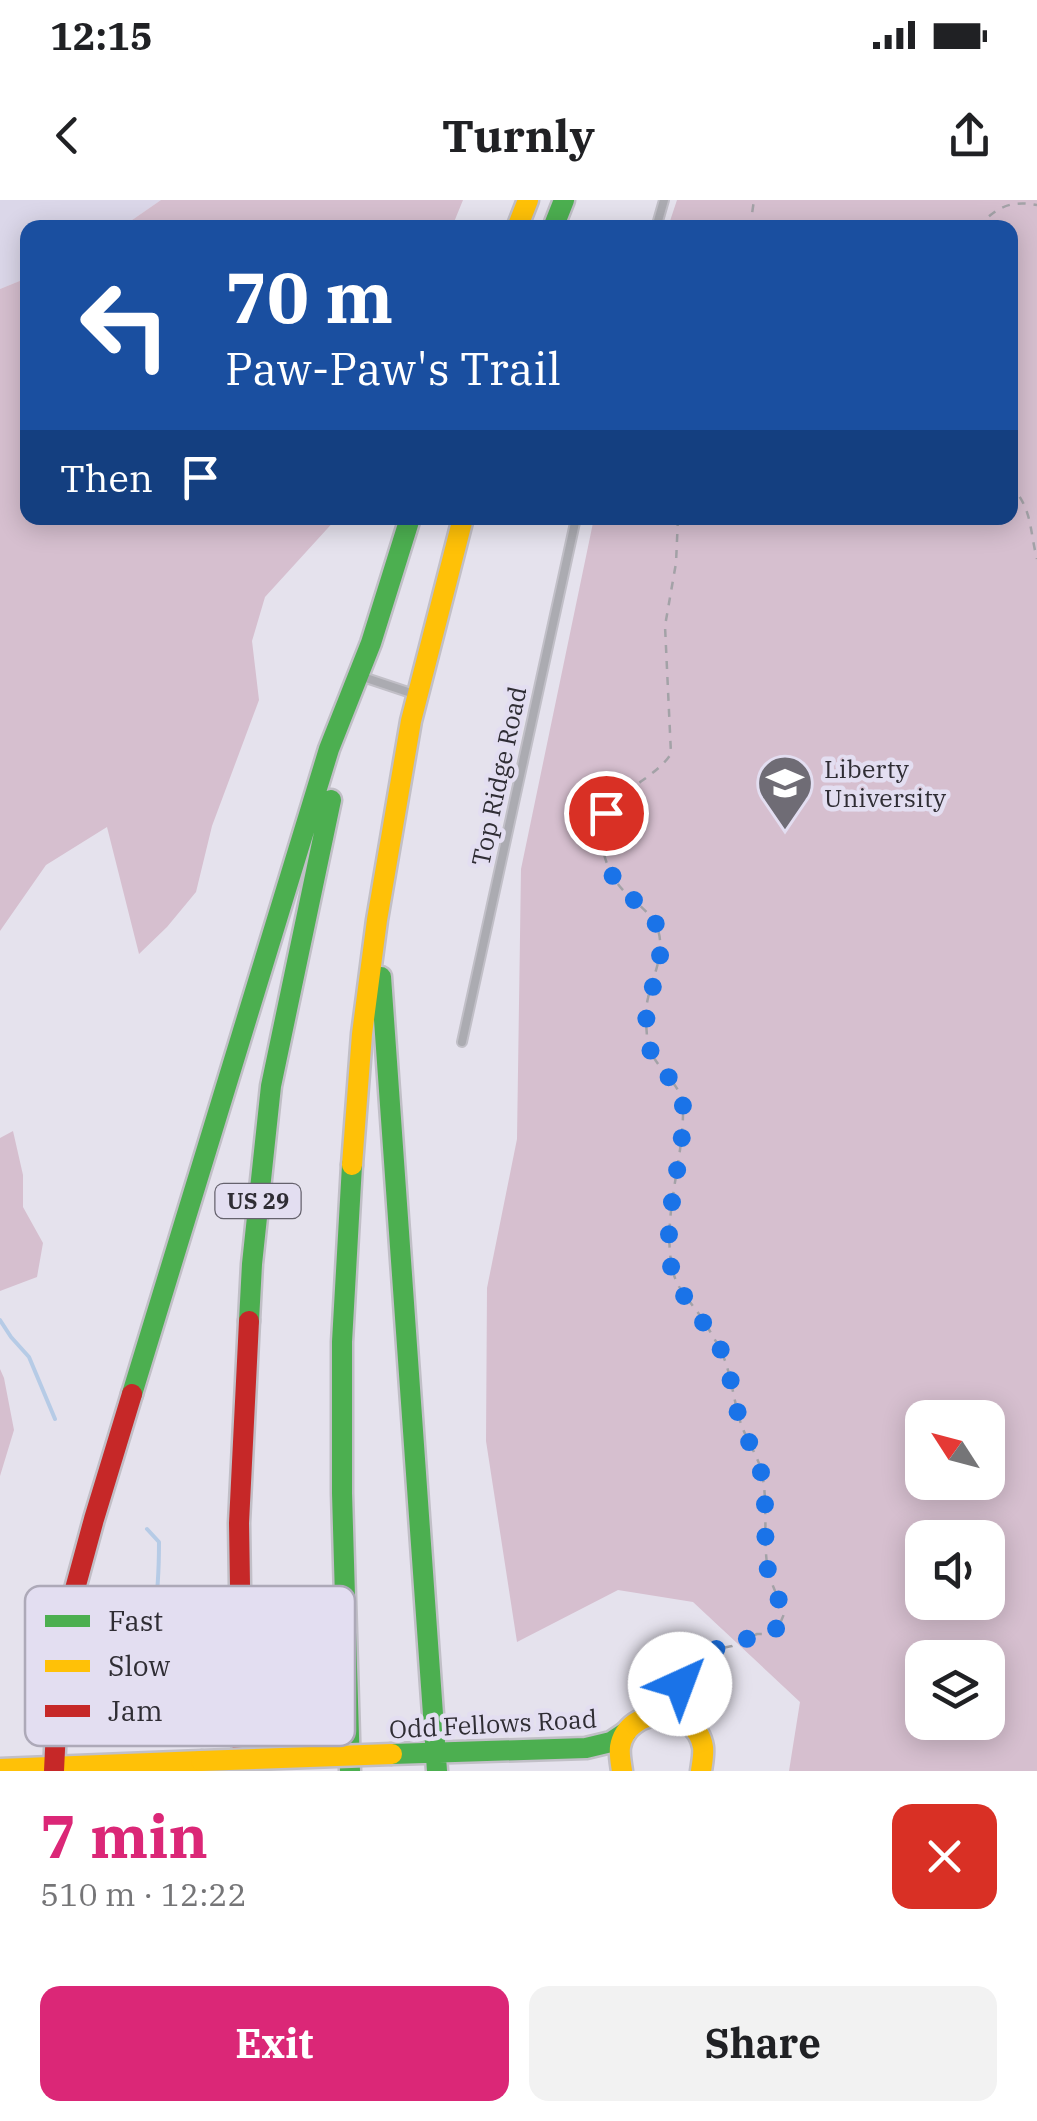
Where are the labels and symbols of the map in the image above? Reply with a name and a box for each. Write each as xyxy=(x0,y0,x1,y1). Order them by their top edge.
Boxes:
street label: Top Ridge Road xyxy=(463,683,534,869)
place label: Liberty University xyxy=(824,752,947,814)
school or university icon: Liberty University xyxy=(755,753,815,832)
pin xyxy=(564,771,649,856)
road number: US 29 xyxy=(216,1184,300,1218)
north arrow xyxy=(905,1400,1005,1500)
legend xyxy=(25,1586,355,1746)
text: Fast xyxy=(108,1602,163,1639)
position arrow xyxy=(628,1632,732,1736)
text: Slow xyxy=(108,1647,170,1684)
text: Jam xyxy=(108,1692,163,1729)
street label: Odd Fellows Road xyxy=(388,1702,598,1745)

